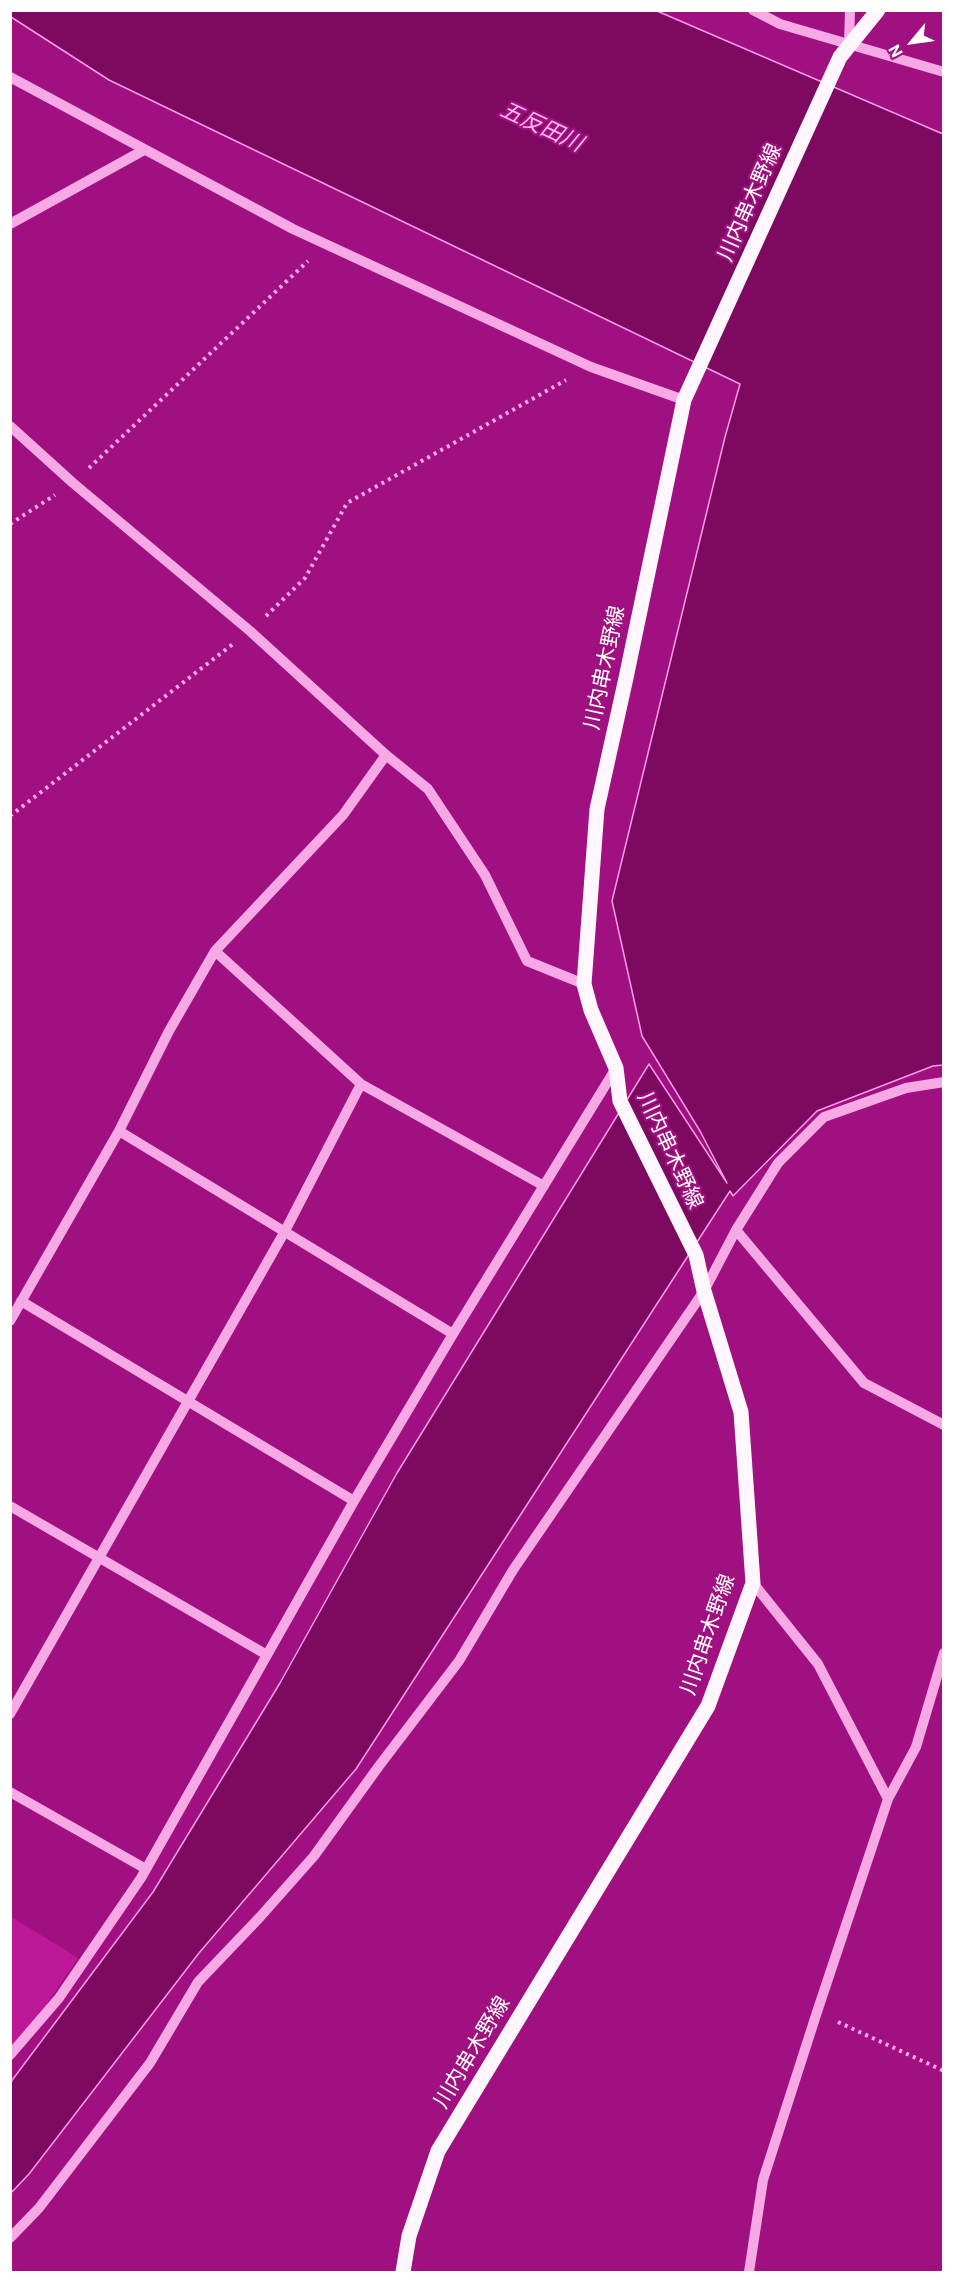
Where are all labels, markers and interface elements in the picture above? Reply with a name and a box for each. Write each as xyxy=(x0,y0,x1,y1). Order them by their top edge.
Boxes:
north arrow xyxy=(882,12,942,72)
text: N xyxy=(885,41,907,61)
water label: 五反田川 xyxy=(496,97,586,159)
street label: 川内串木野線 xyxy=(714,140,788,266)
street label: 川内串木野線 xyxy=(581,604,631,732)
street label: 川内串木野線 xyxy=(631,1089,707,1213)
street label: 川内串木野線 xyxy=(677,1571,741,1699)
street label: 川内串木野線 xyxy=(430,1993,516,2113)

